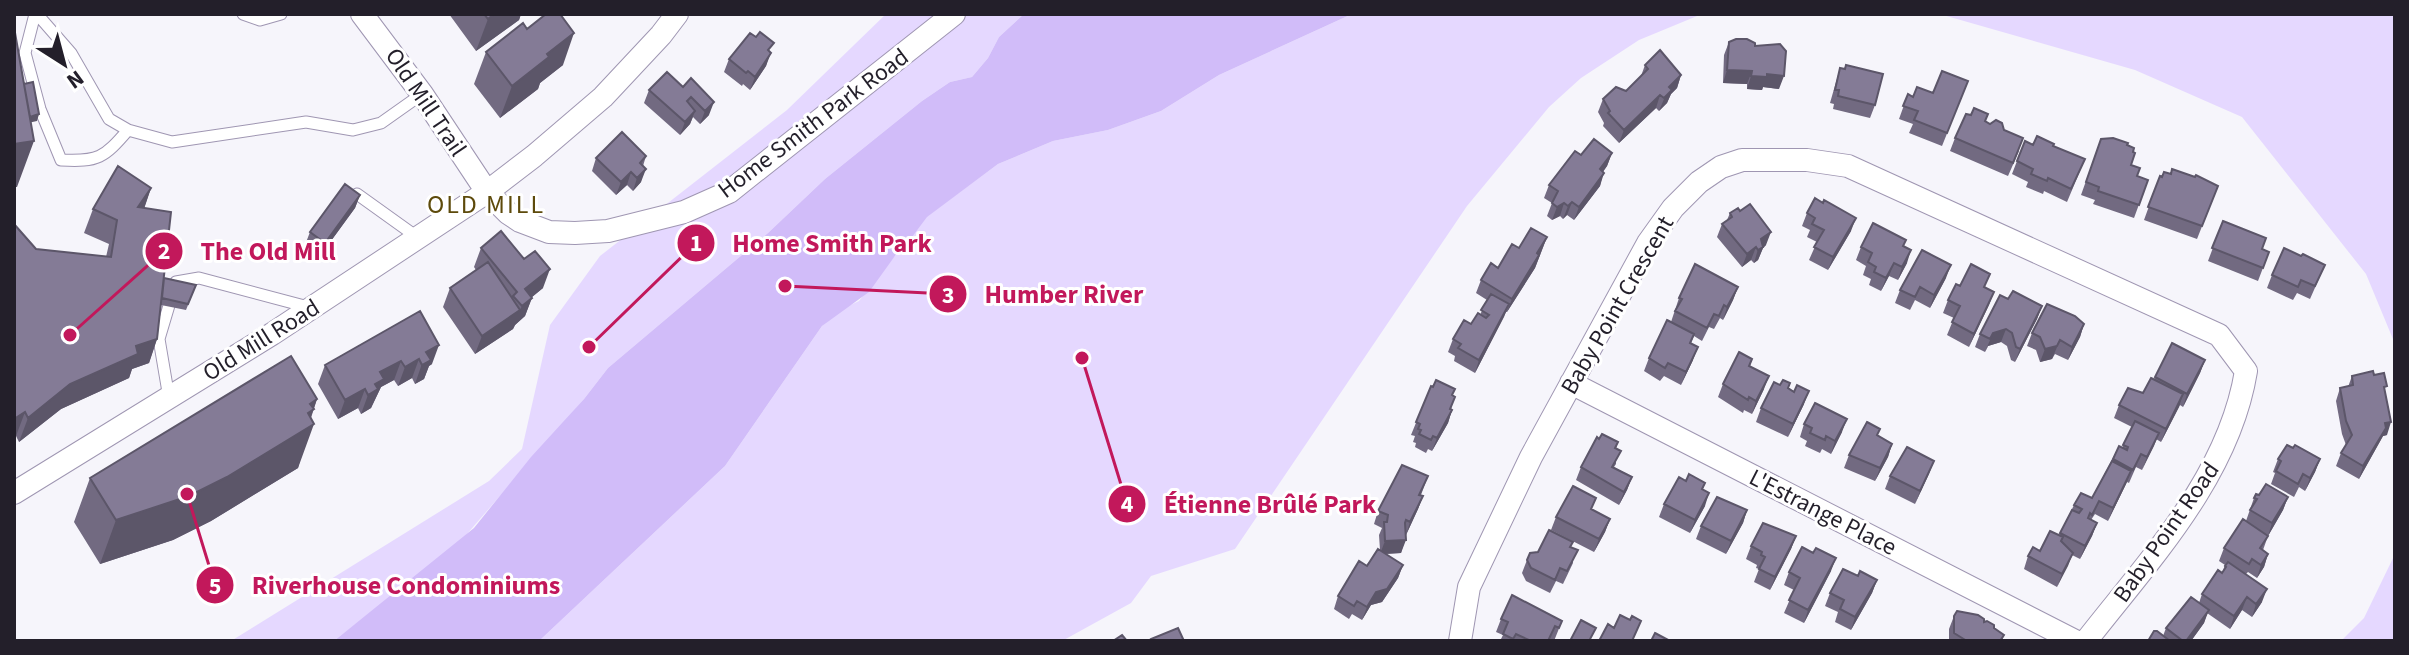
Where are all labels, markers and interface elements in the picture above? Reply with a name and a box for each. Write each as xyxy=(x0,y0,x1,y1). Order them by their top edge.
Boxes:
north arrow xyxy=(24,24,104,104)
street label: Home Smith Park Road xyxy=(711,40,916,207)
street label: Old Mill Trail xyxy=(376,41,475,164)
text: N xyxy=(60,62,90,97)
district label: OLD MILL xyxy=(427,186,545,223)
street label: Baby Point Crescent xyxy=(1552,210,1683,401)
callout: Home Smith Park xyxy=(676,218,948,268)
text: Home Smith Park xyxy=(732,225,933,262)
callout: The Old Mill xyxy=(144,226,352,276)
text: 1 xyxy=(690,226,702,261)
text: The Old Mill xyxy=(200,233,336,270)
text: 2 xyxy=(158,234,170,269)
callout: Humber River xyxy=(928,269,1159,319)
text: Humber River xyxy=(985,276,1144,313)
text: 3 xyxy=(942,278,954,313)
street label: Old Mill Road xyxy=(196,291,327,390)
street label: Baby Point Road xyxy=(2105,455,2228,610)
street label: L'Estrange Place xyxy=(1743,460,1903,565)
callout: Étienne Brûlé Park xyxy=(1107,479,1392,529)
text: Étienne Brûlé Park xyxy=(1164,486,1377,523)
text: 4 xyxy=(1121,487,1134,522)
callout: Riverhouse Condominiums xyxy=(195,560,576,610)
text: Riverhouse Condominiums xyxy=(252,567,560,604)
text: 5 xyxy=(209,569,221,604)

